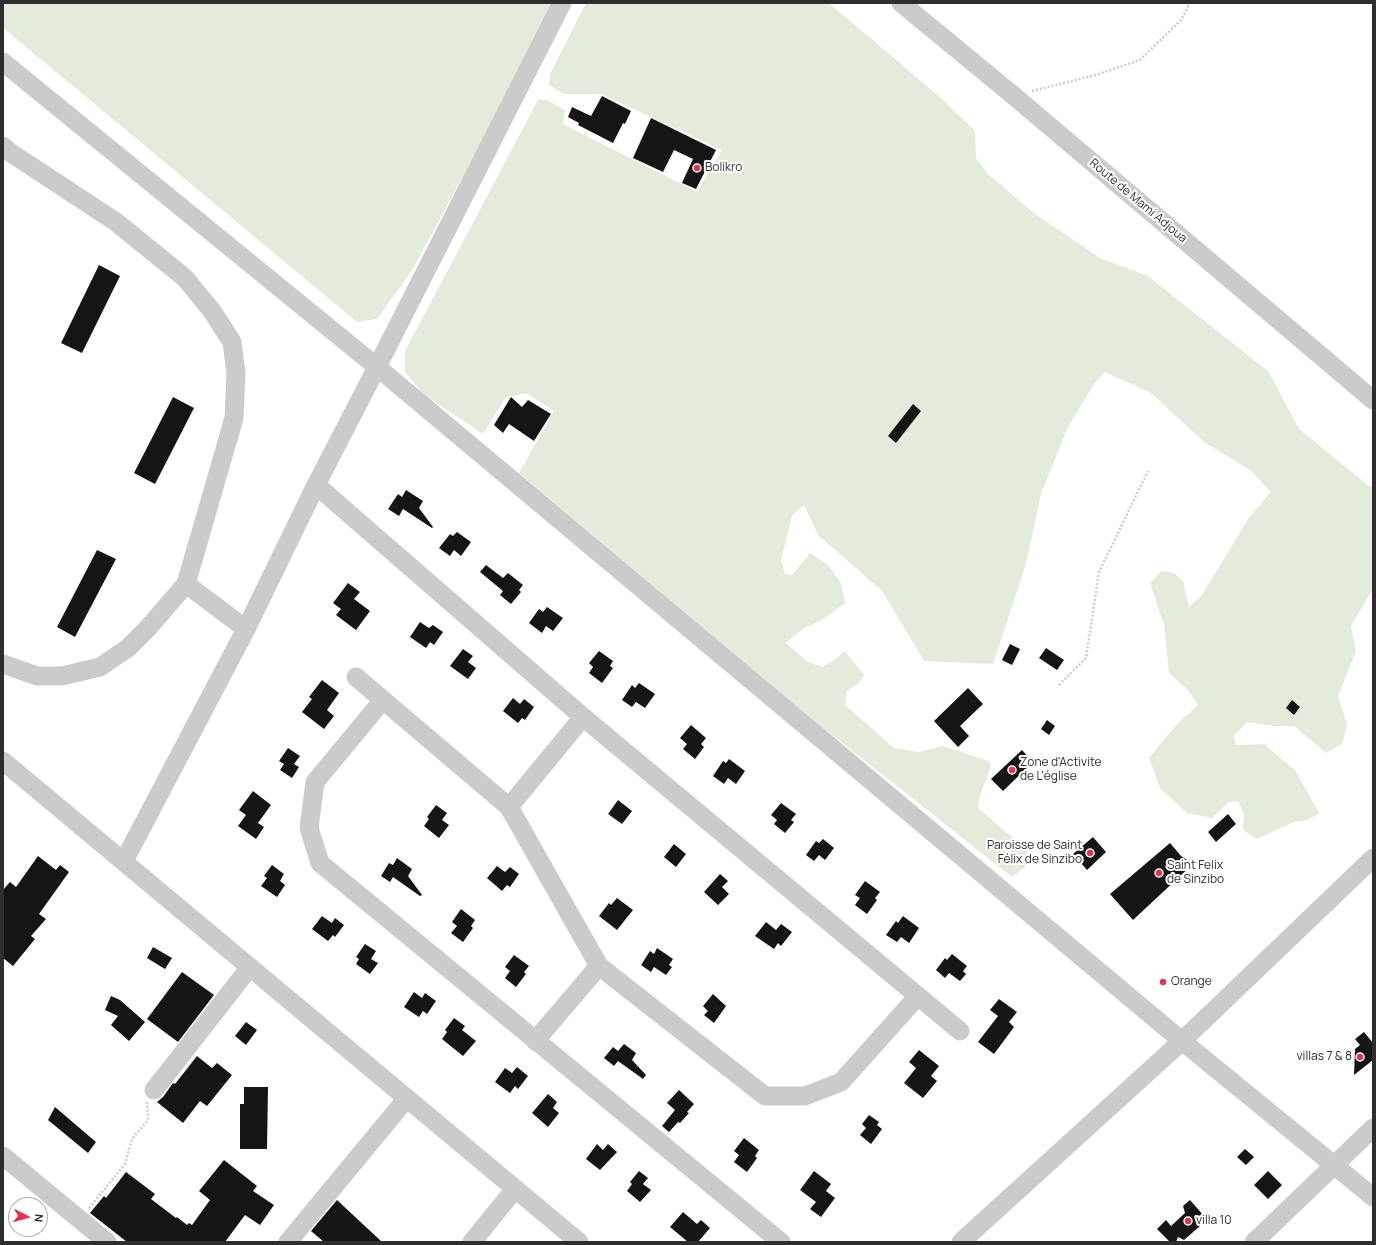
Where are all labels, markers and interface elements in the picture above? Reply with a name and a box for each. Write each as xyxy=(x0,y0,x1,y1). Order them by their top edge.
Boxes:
street label: Route de Mami Adjoua xyxy=(1086,156,1190,246)
place label: Bolikro xyxy=(705,161,742,175)
marker: Bolikro xyxy=(692,163,702,173)
place label: Zone d'Activite de L'église xyxy=(1020,756,1102,784)
marker: Zone d'Activite de L'église xyxy=(1007,765,1017,775)
place label: Paroisse de Saint Félix de Sinzibo xyxy=(987,839,1082,867)
marker: Paroisse de Saint Félix de Sinzibo xyxy=(1085,848,1095,858)
place label: Saint Felix de Sinzibo xyxy=(1167,859,1224,887)
marker: Saint Felix de Sinzibo xyxy=(1154,868,1164,878)
place label: Orange xyxy=(1171,975,1212,989)
marker: Orange xyxy=(1158,977,1168,987)
place label: villas 7 & 8 xyxy=(1297,1050,1352,1064)
marker: villas 7 & 8 xyxy=(1355,1052,1365,1062)
north arrow xyxy=(8,1197,48,1237)
text: N xyxy=(32,1213,47,1223)
place label: villa 10 xyxy=(1196,1214,1232,1228)
marker: villa 10 xyxy=(1183,1216,1193,1226)

